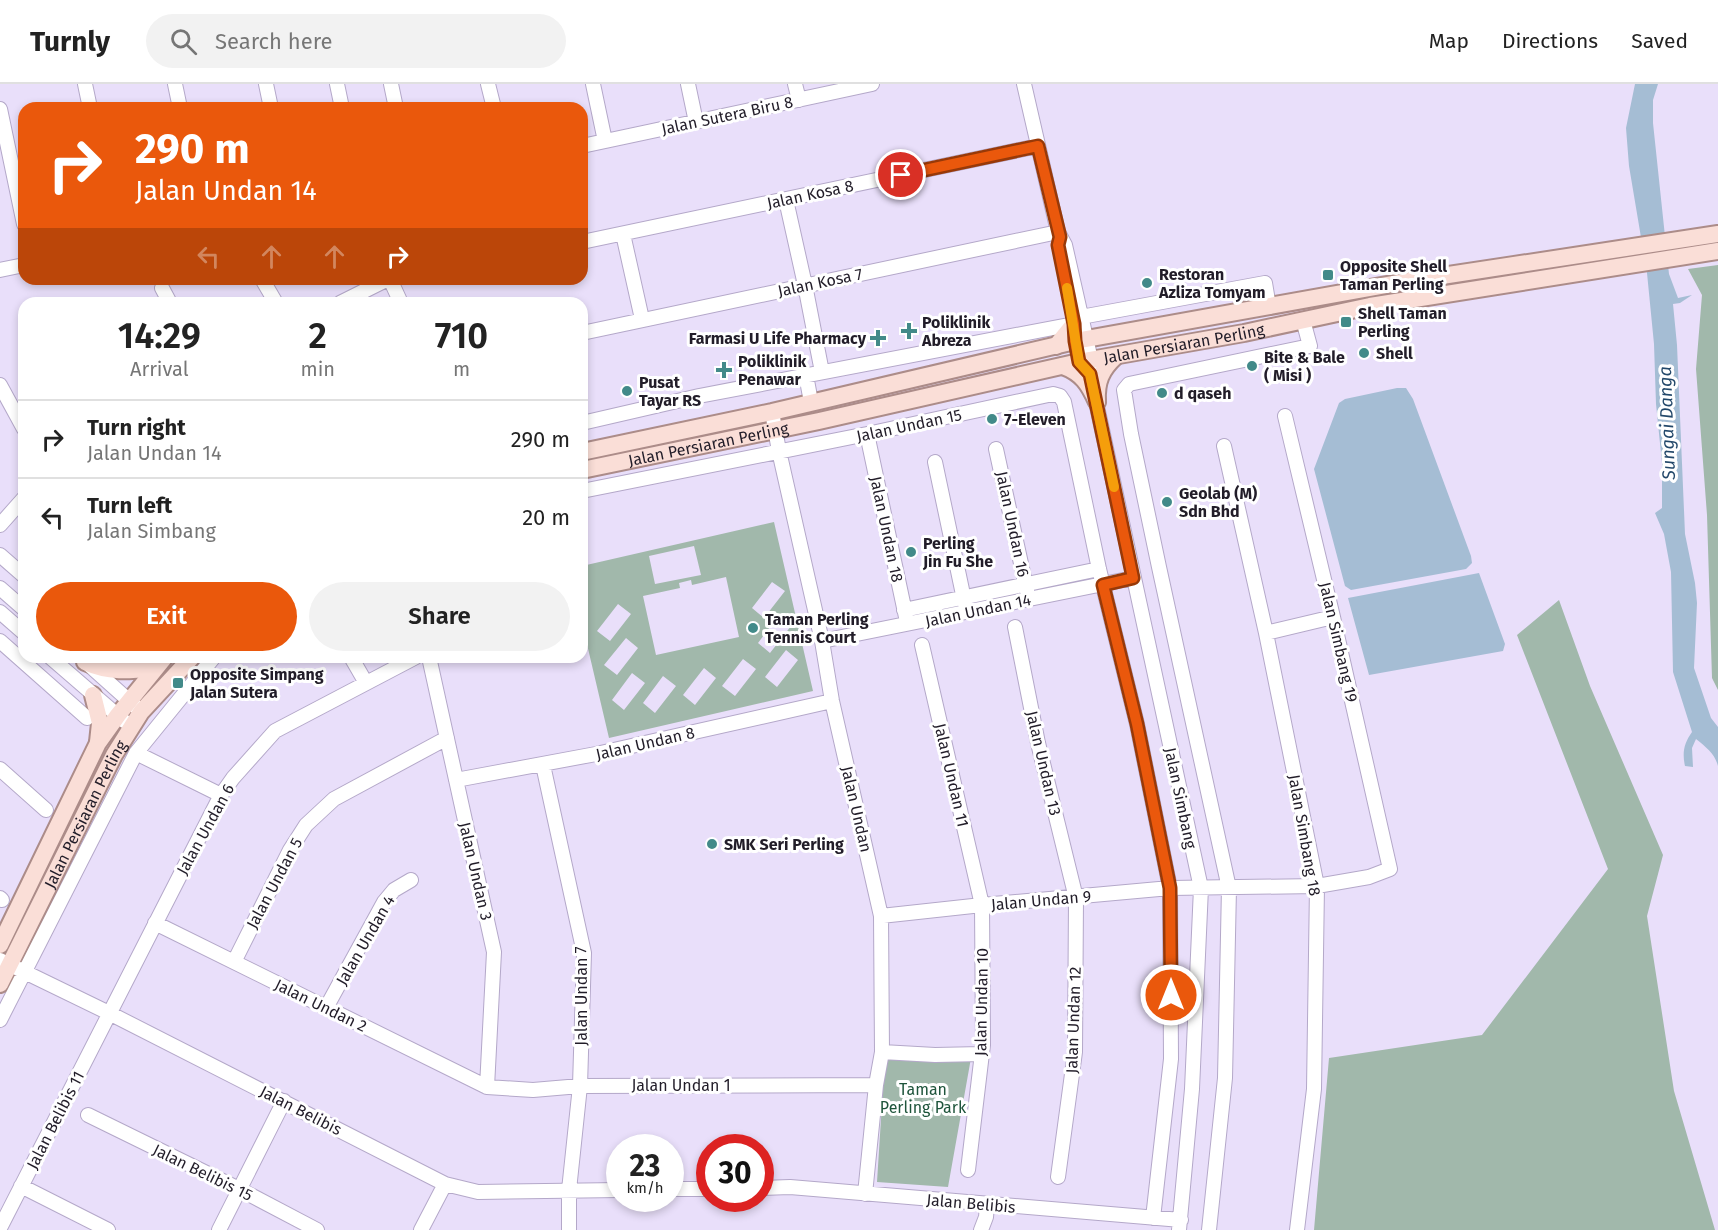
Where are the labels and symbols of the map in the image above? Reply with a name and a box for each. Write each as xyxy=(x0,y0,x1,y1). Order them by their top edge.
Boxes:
street label: Jalan Sutera Biru 8 xyxy=(660,92,795,139)
pin xyxy=(875,149,926,200)
street label: Jalan Kosa 8 xyxy=(765,176,855,213)
place label: Opposite Shell Taman Perling xyxy=(1340,257,1447,294)
street label: Jalan Kosa 7 xyxy=(776,264,864,301)
place label: Restoran Azliza Tomyam xyxy=(1158,265,1265,302)
marker: Opposite Shell Taman Perling xyxy=(1321,268,1335,282)
marker: Restoran Azliza Tomyam xyxy=(1140,276,1154,290)
place label: Shell Taman Perling xyxy=(1358,304,1447,341)
place label: Poliklinik Abreza xyxy=(921,313,991,350)
marker: Shell Taman Perling xyxy=(1339,315,1353,329)
street label: Jalan Persiaran Perling xyxy=(1102,320,1267,368)
marker: Poliklinik Abreza xyxy=(900,322,918,340)
place label: Farmasi U Life Pharmacy xyxy=(689,329,867,348)
marker: Farmasi U Life Pharmacy xyxy=(871,331,885,345)
place label: Shell xyxy=(1376,344,1413,363)
marker: Shell xyxy=(1357,346,1371,360)
place label: Bite & Bale ( Misi ) xyxy=(1264,348,1345,385)
place label: Poliklinik Penawar xyxy=(738,352,807,389)
marker: Bite & Bale ( Misi ) xyxy=(1245,359,1259,373)
marker: Poliklinik Penawar xyxy=(715,361,733,379)
water label: Sungai Danga xyxy=(1654,366,1680,481)
place label: Pusat Tayar RS xyxy=(639,373,701,410)
marker: Pusat Tayar RS xyxy=(620,384,634,398)
place label: d qaseh xyxy=(1174,384,1231,403)
marker: d qaseh xyxy=(1155,386,1169,400)
street label: Jalan Undan 15 xyxy=(855,405,963,446)
place label: 7-Eleven xyxy=(1004,410,1066,429)
marker: 7-Eleven xyxy=(985,412,999,426)
street label: Jalan Persiaran Perling xyxy=(627,418,791,470)
street label: Jalan Undan 16 xyxy=(992,469,1033,579)
street label: Jalan Undan 18 xyxy=(866,474,907,584)
place label: Geolab (M) Sdn Bhd xyxy=(1179,484,1257,521)
marker: Geolab (M) Sdn Bhd xyxy=(1160,495,1174,509)
place label: Perling Jin Fu She xyxy=(922,534,993,571)
marker: Perling Jin Fu She xyxy=(904,545,918,559)
street label: Jalan Simbang 19 xyxy=(1315,580,1362,704)
street label: Jalan Undan 14 xyxy=(923,590,1033,631)
place label: Taman Perling Tennis Court xyxy=(765,610,869,647)
marker: Taman Perling Tennis Court xyxy=(746,621,760,635)
place label: Opposite Simpang Jalan Sutera xyxy=(189,665,324,702)
marker: Opposite Simpang Jalan Sutera xyxy=(171,676,185,690)
street label: Jalan Undan 13 xyxy=(1022,709,1065,817)
street label: Jalan Undan 11 xyxy=(930,721,973,829)
street label: Jalan Undan 8 xyxy=(594,723,697,764)
street label: Jalan Persiaran Perling xyxy=(40,736,131,891)
street label: Jalan Simbang xyxy=(1161,746,1201,851)
street label: Jalan Undan xyxy=(837,764,876,854)
street label: Jalan Simbang 18 xyxy=(1284,773,1325,897)
street label: Jalan Undan 6 xyxy=(173,781,238,878)
street label: Jalan Undan 3 xyxy=(455,820,496,922)
street label: Jalan Undan 5 xyxy=(243,835,306,932)
place label: SMK Seri Perling xyxy=(724,835,844,854)
marker: SMK Seri Perling xyxy=(705,837,719,851)
street label: Jalan Undan 9 xyxy=(990,887,1092,914)
street label: Jalan Undan 4 xyxy=(332,891,399,989)
street label: Jalan Undan 7 xyxy=(572,946,591,1046)
street label: Jalan Undan 10 xyxy=(971,948,992,1056)
position arrow xyxy=(1139,963,1203,1027)
street label: Jalan Undan 12 xyxy=(1062,966,1085,1074)
street label: Jalan Undan 2 xyxy=(272,975,370,1036)
street label: Jalan Belibis 11 xyxy=(23,1068,88,1172)
street label: Jalan Undan 1 xyxy=(631,1076,731,1095)
park label: Taman Perling Park xyxy=(880,1080,967,1117)
street label: Jalan Belibis xyxy=(257,1082,345,1139)
speed limit sign: 30 xyxy=(696,1134,774,1212)
street label: Jalan Belibis 15 xyxy=(150,1140,256,1205)
street label: Jalan Belibis xyxy=(926,1190,1016,1217)

